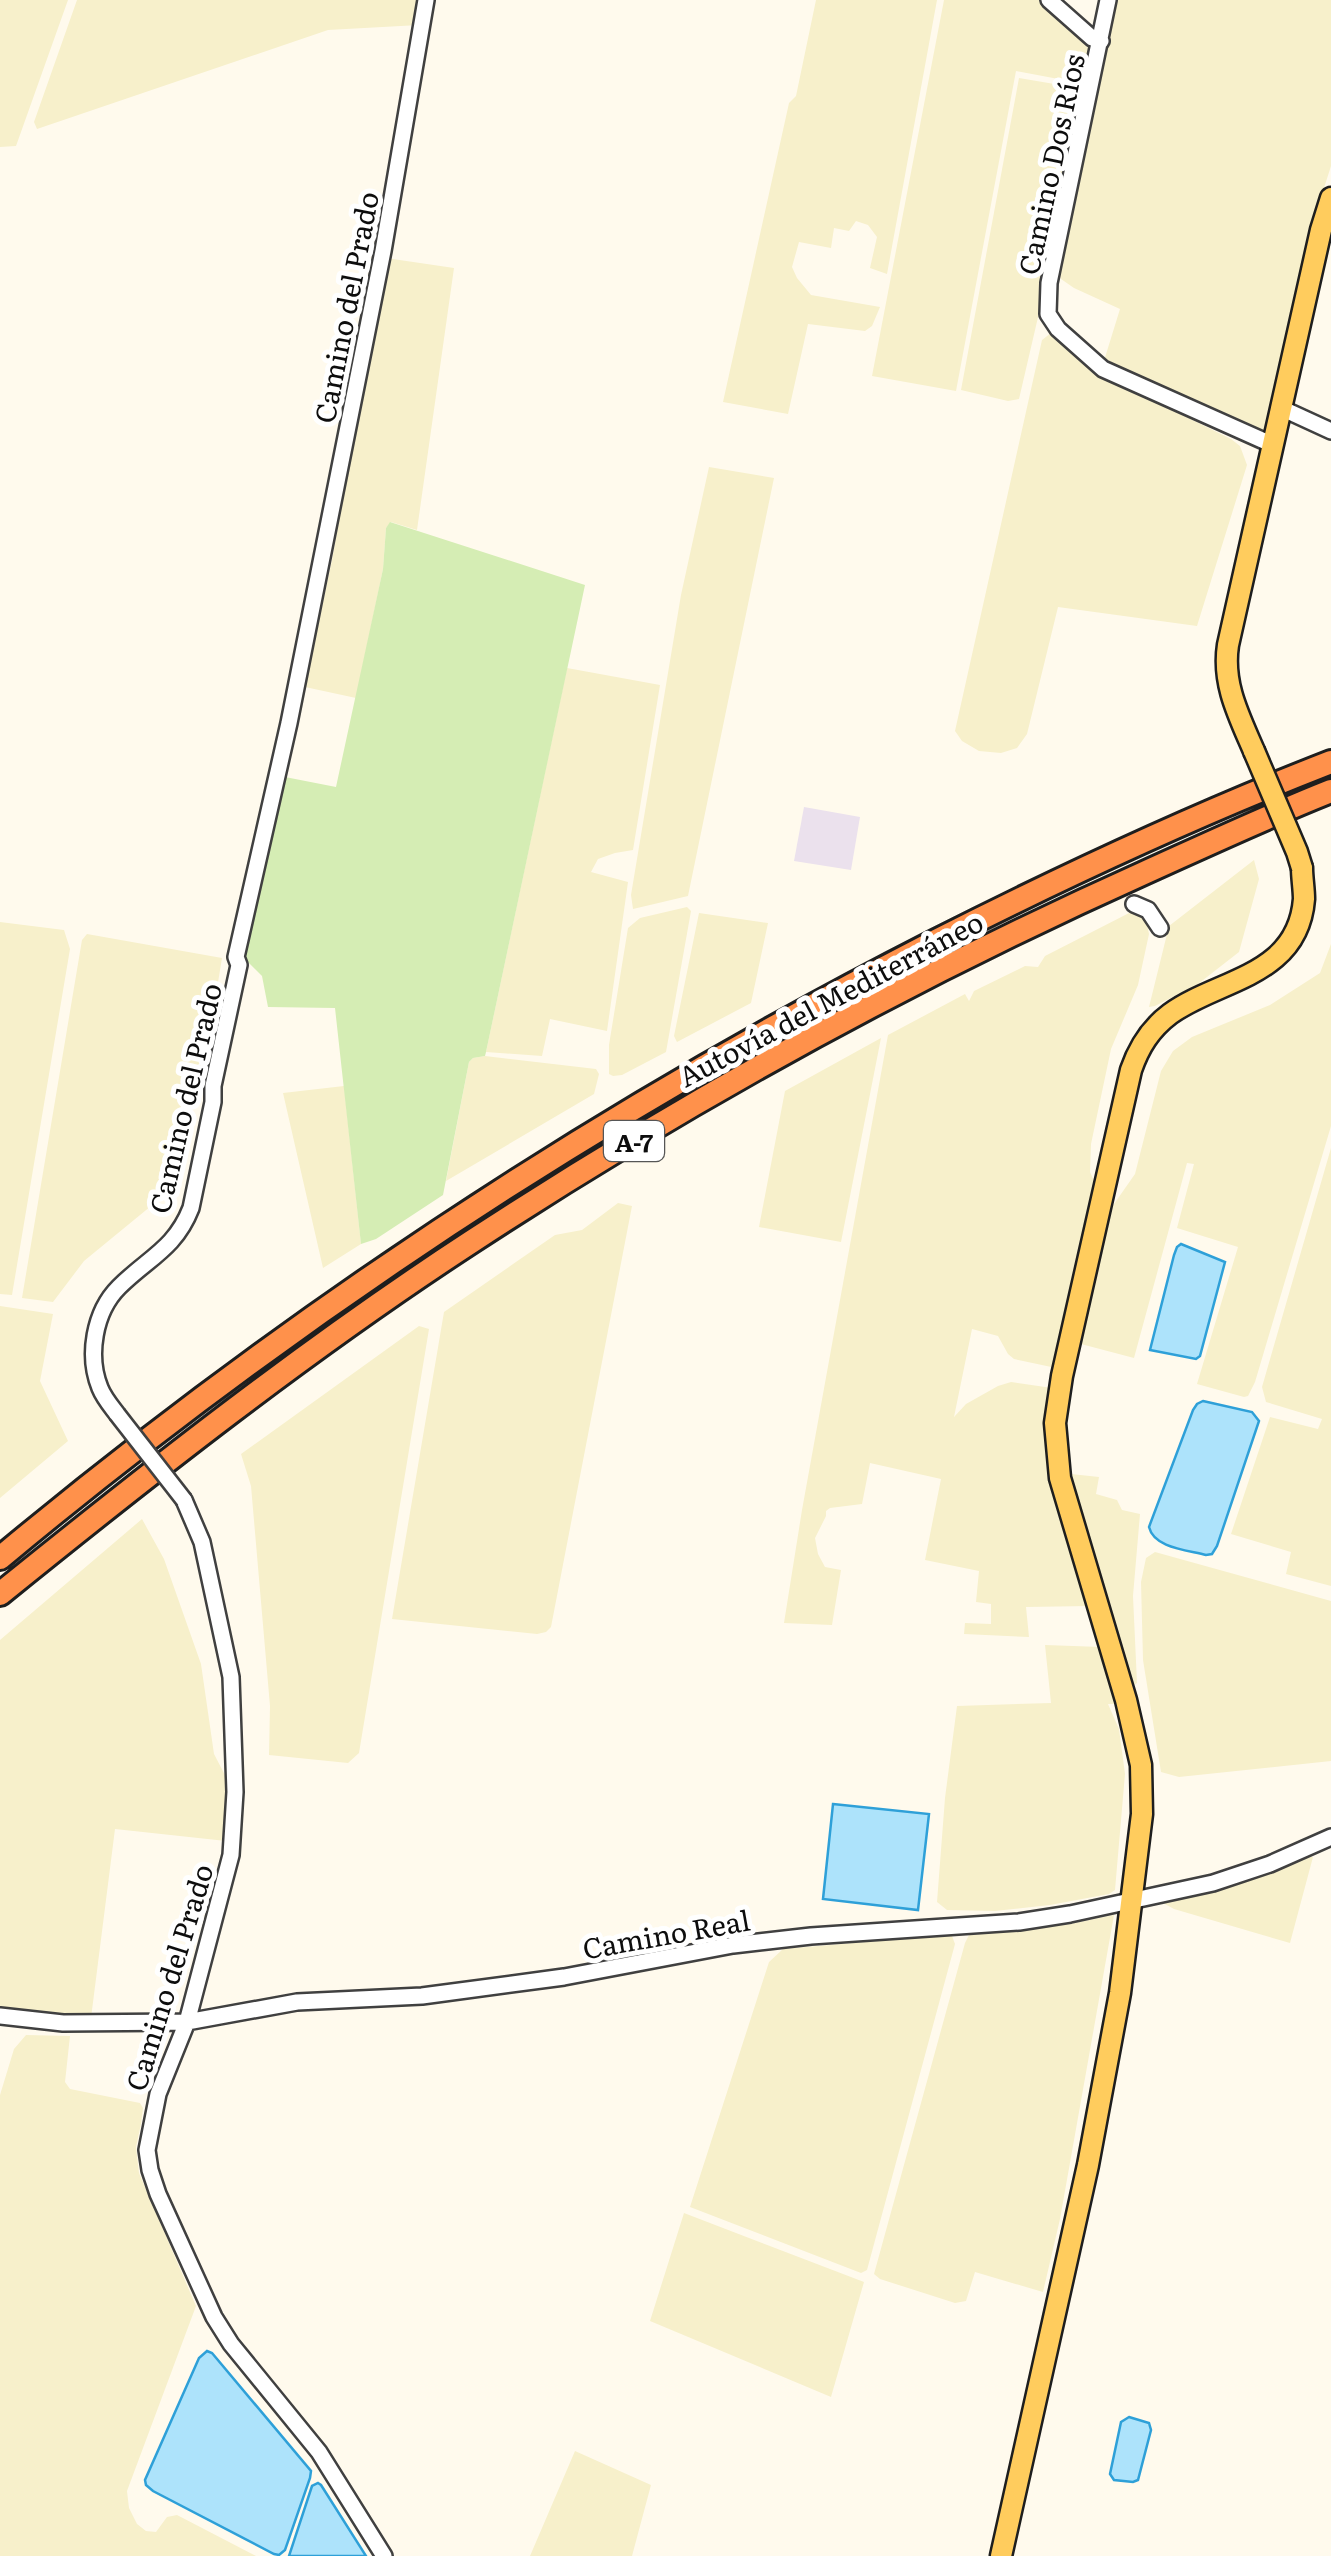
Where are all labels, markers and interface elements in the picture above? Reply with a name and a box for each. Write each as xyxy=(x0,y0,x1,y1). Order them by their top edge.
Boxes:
street label: Camino Dos Ríos xyxy=(1006,50,1094,278)
street label: Camino del Prado xyxy=(302,188,388,426)
street label: Autovía del Mediterráneo xyxy=(670,900,990,1096)
street label: Camino del Prado xyxy=(137,979,231,1217)
road number: A-7 xyxy=(604,1121,664,1161)
street label: Camino del Prado xyxy=(114,1858,222,2096)
street label: Camino Real xyxy=(579,1898,753,1968)

